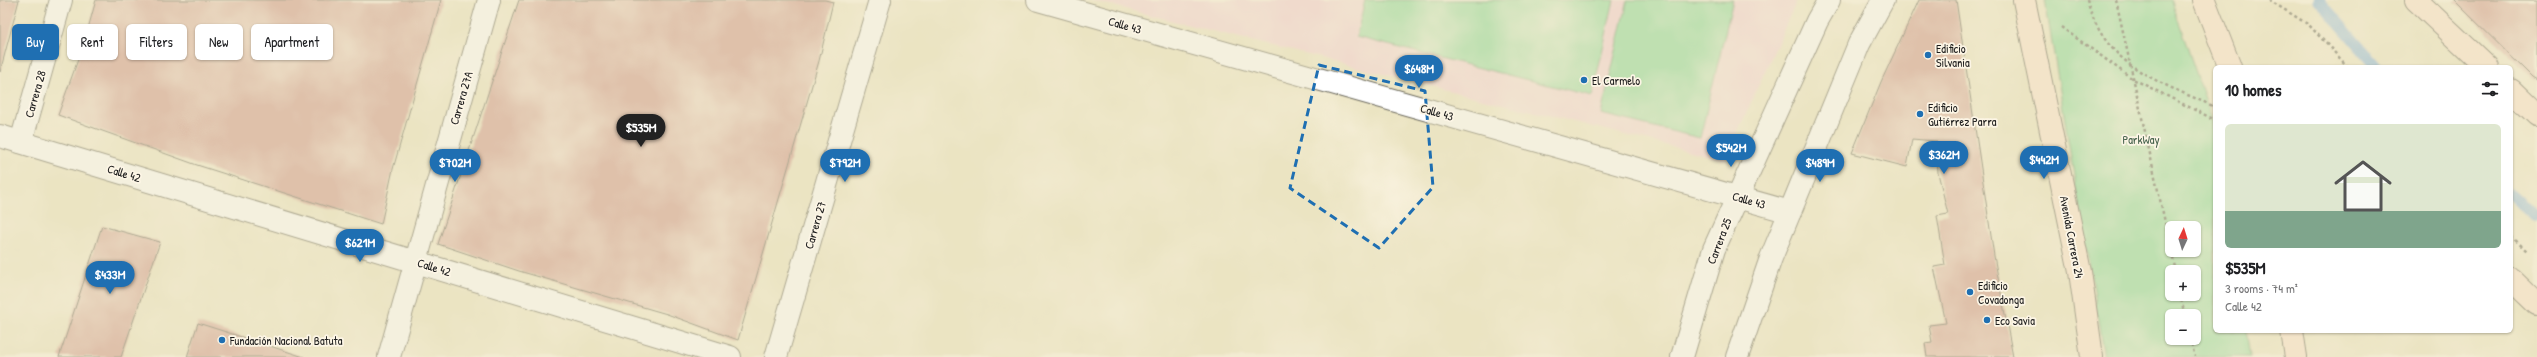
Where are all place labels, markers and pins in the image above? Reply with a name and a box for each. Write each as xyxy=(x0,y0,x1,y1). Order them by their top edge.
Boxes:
place label: Edificio Silvania xyxy=(1936,40,1970,71)
marker: Edificio Silvania xyxy=(1923,50,1933,60)
pin: $648M xyxy=(1391,55,1447,89)
place label: El Carmelo xyxy=(1592,72,1640,89)
marker: El Carmelo xyxy=(1579,75,1589,85)
place label: Edificio Gutiérrez Parra xyxy=(1928,99,1997,130)
marker: Edificio Gutiérrez Parra xyxy=(1915,109,1925,119)
pin: $535M xyxy=(613,114,669,148)
pin: $542M xyxy=(1703,134,1759,168)
pin: $362M xyxy=(1916,141,1972,175)
pin: $442M xyxy=(2016,146,2072,180)
pin: $702M xyxy=(427,149,483,183)
pin: $792M xyxy=(817,149,873,183)
pin: $489M xyxy=(1792,149,1848,183)
pin: $621M xyxy=(332,229,388,263)
pin: $433M xyxy=(82,261,138,295)
place label: Edificio Covadonga xyxy=(1978,277,2024,308)
marker: Edificio Covadonga xyxy=(1965,287,1975,297)
place label: Eco Savia xyxy=(1995,312,2035,329)
marker: Eco Savia xyxy=(1982,315,1992,325)
place label: Fundación Nacional Batuta xyxy=(229,332,343,349)
marker: Fundación Nacional Batuta xyxy=(217,335,227,345)

